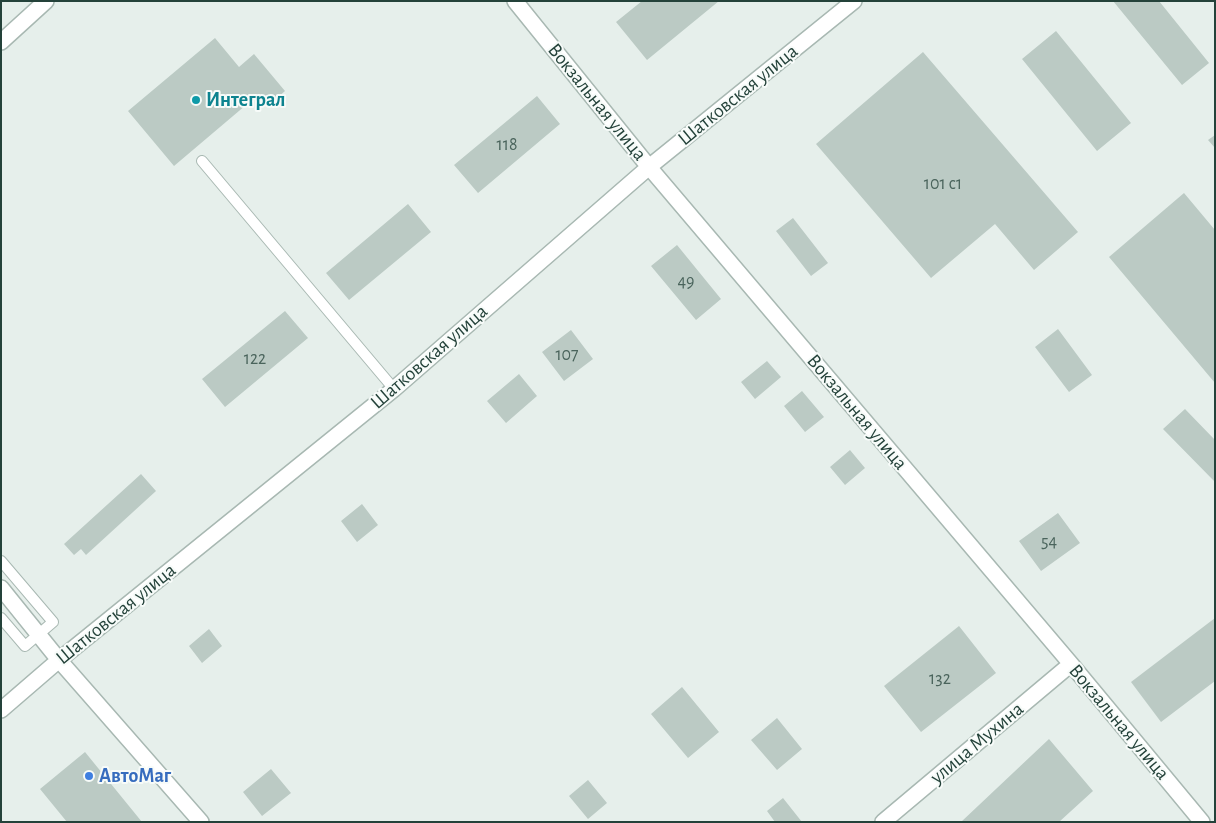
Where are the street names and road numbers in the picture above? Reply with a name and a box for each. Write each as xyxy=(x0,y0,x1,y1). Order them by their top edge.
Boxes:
street label: Вокзальная улица xyxy=(542,38,652,166)
street label: Шатковская улица xyxy=(673,39,803,151)
street label: Шатковская улица xyxy=(365,299,493,415)
street label: Вокзальная улица xyxy=(801,349,913,475)
street label: Шатковская улица xyxy=(51,558,181,670)
street label: Вокзальная улица xyxy=(1063,659,1175,785)
street label: улица Мухина xyxy=(925,697,1029,789)

